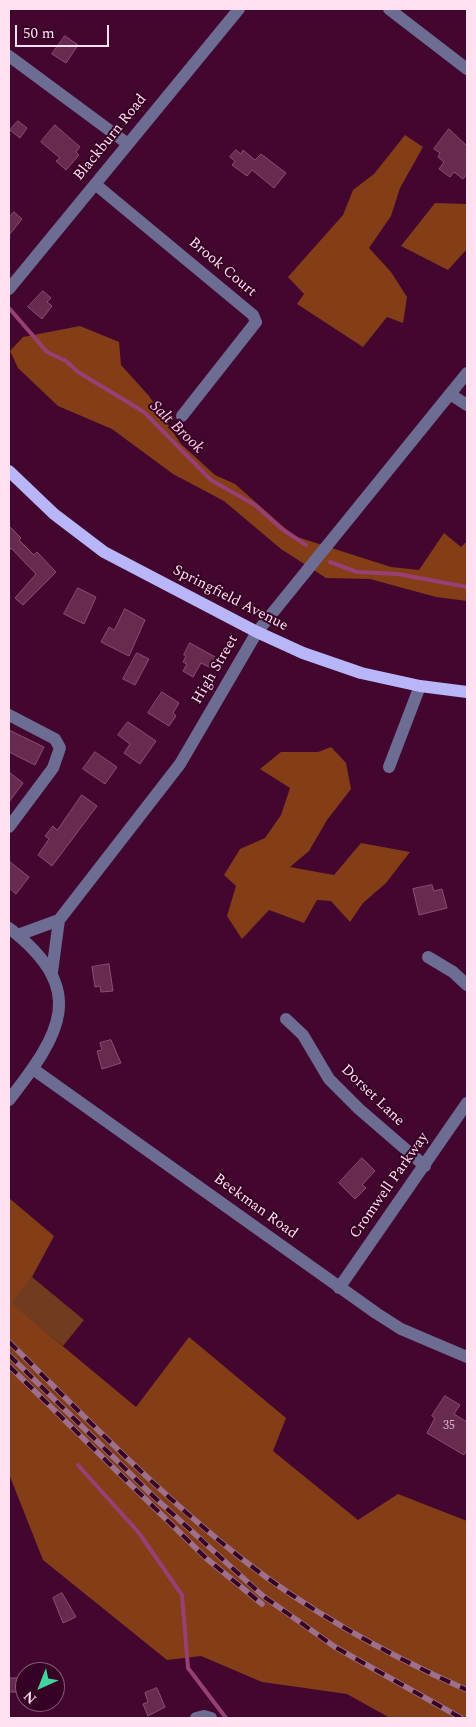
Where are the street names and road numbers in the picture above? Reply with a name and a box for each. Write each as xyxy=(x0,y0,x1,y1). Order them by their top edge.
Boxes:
street label: Blackburn Road xyxy=(71,91,151,185)
street label: Brook Court xyxy=(184,234,260,302)
street label: Springfield Avenue xyxy=(169,562,291,636)
street label: High Street xyxy=(189,632,243,708)
street label: Dorset Lane xyxy=(337,1061,407,1131)
street label: Cromwell Parkway xyxy=(347,1129,433,1243)
street label: Beekman Road xyxy=(210,1171,300,1243)

